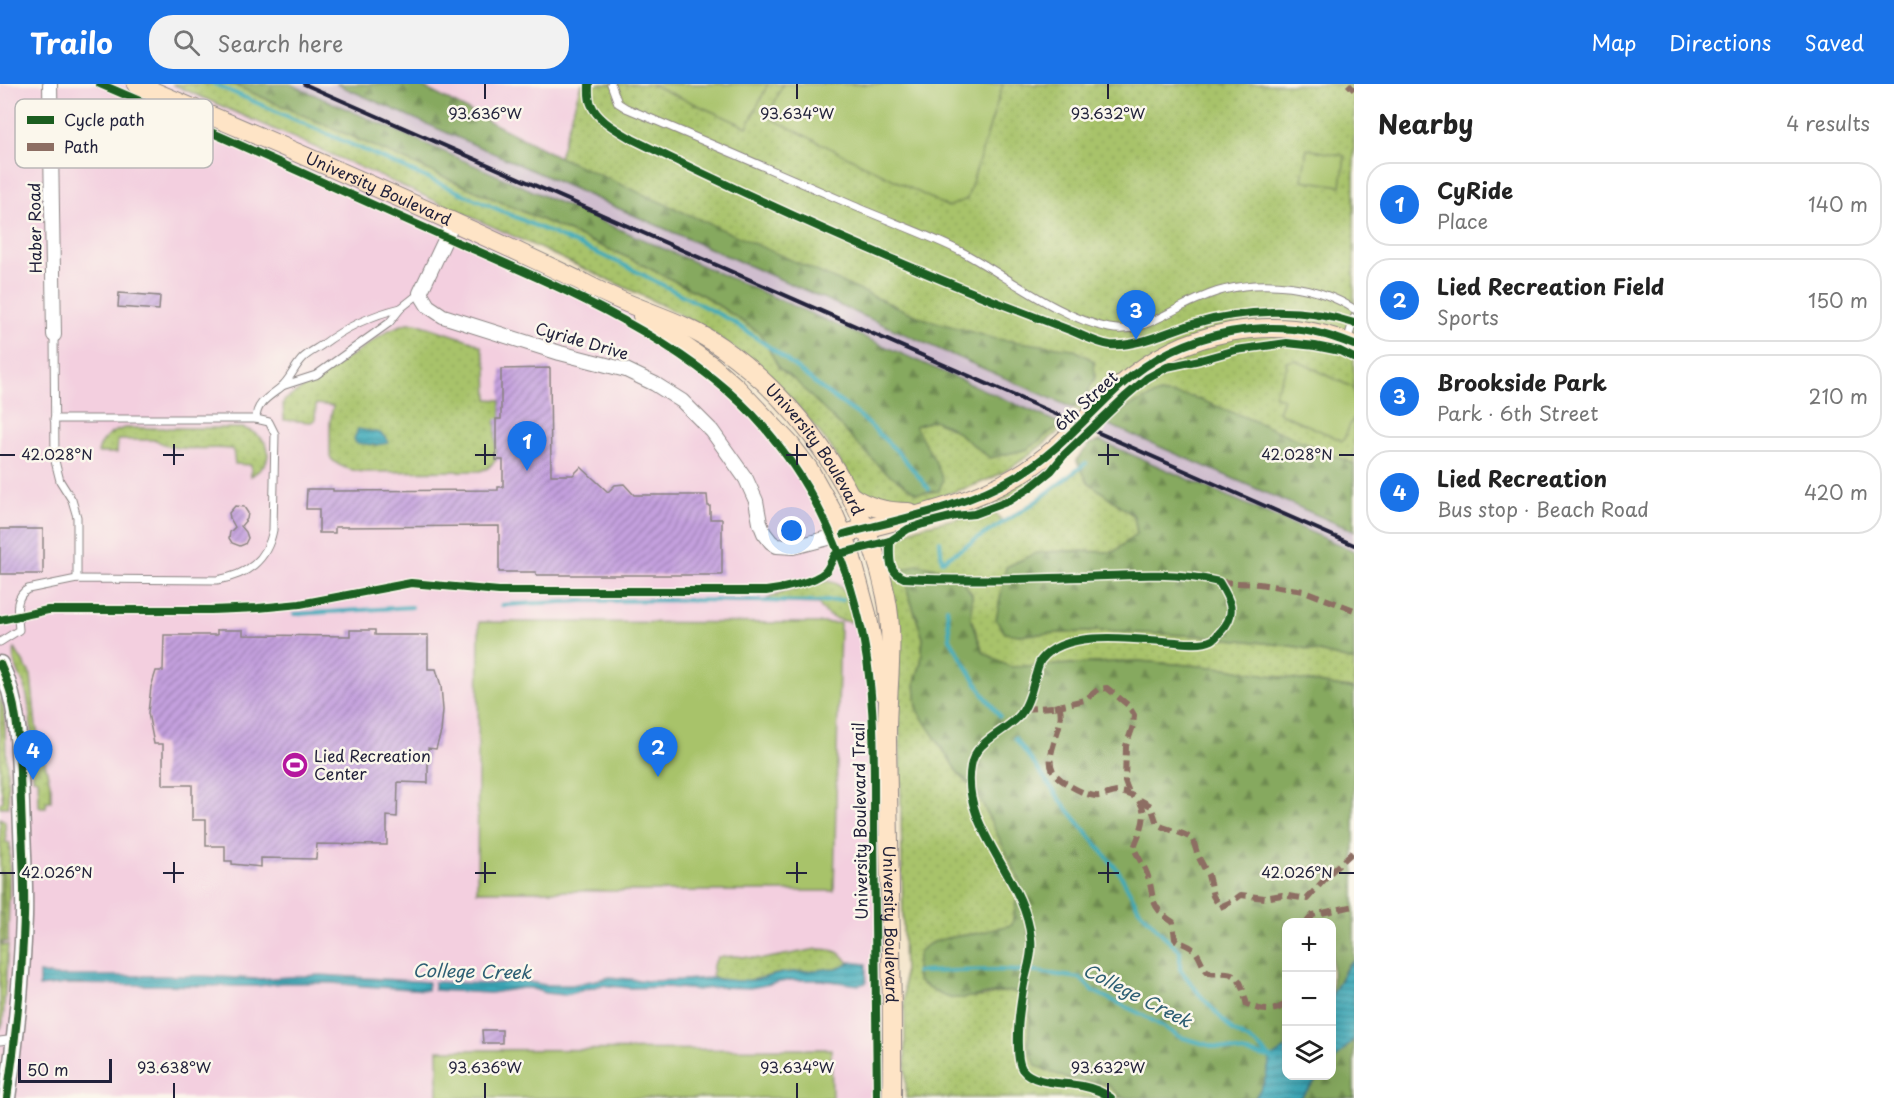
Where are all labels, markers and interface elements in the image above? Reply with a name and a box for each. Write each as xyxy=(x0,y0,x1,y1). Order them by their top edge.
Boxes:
search box xyxy=(149,15,569,69)
text: Trailo xyxy=(30,21,113,64)
icon: search xyxy=(170,26,203,59)
text: Search here xyxy=(218,26,343,59)
text: Map xyxy=(1591,26,1636,58)
text: Directions xyxy=(1669,26,1771,58)
text: Saved xyxy=(1804,26,1864,58)
legend xyxy=(15,99,213,168)
text: 93.636°W xyxy=(448,101,522,124)
text: 93.634°W xyxy=(760,101,835,124)
text: 93.632°W xyxy=(1071,101,1146,124)
text: Nearby xyxy=(1378,104,1473,143)
text: Cycle path xyxy=(64,107,145,131)
text: 4 results xyxy=(1786,108,1870,138)
text: Path xyxy=(64,134,99,158)
street label: University Boulevard xyxy=(302,145,456,231)
text: CyRide xyxy=(1437,173,1513,206)
street label: Haber Road xyxy=(21,182,47,274)
text: 1 xyxy=(1395,189,1404,219)
text: 140 m xyxy=(1808,189,1868,219)
text: Place xyxy=(1437,206,1488,236)
text: Lied Recreation Field xyxy=(1437,269,1664,302)
text: 2 xyxy=(1392,285,1407,315)
text: 150 m xyxy=(1808,285,1868,315)
pin: 3 xyxy=(1116,290,1156,340)
text: Sports xyxy=(1437,302,1499,332)
street label: Cyride Drive xyxy=(533,315,632,365)
street label: 6th Street xyxy=(1048,364,1123,436)
text: Brookside Park xyxy=(1437,365,1607,398)
street label: University Boulevard xyxy=(761,377,871,519)
text: 3 xyxy=(1393,381,1406,411)
text: 210 m xyxy=(1809,381,1868,411)
text: Park · 6th Street xyxy=(1437,398,1598,428)
pin: 1 xyxy=(508,422,546,471)
text: 42.028°N xyxy=(21,442,93,465)
text: 42.028°N xyxy=(1261,442,1333,465)
text: Lied Recreation xyxy=(1437,461,1607,494)
text: 4 xyxy=(1393,477,1406,507)
text: 420 m xyxy=(1804,477,1868,507)
text: Bus stop · Beach Road xyxy=(1437,494,1649,524)
your location xyxy=(777,516,806,545)
street label: University Boulevard Trail xyxy=(845,722,873,920)
pin: 2 xyxy=(638,728,678,777)
pin: 4 xyxy=(14,730,52,780)
place label: Lied Recreation Center xyxy=(314,743,431,785)
sports icon: Lied Recreation Center xyxy=(280,750,310,780)
street label: University Boulevard xyxy=(878,845,905,1003)
text: 42.026°N xyxy=(21,860,93,883)
text: 42.026°N xyxy=(1261,860,1333,883)
map controls xyxy=(1282,918,1336,1080)
button: + xyxy=(1282,918,1336,972)
water label: College Creek xyxy=(412,956,533,985)
water label: College Creek xyxy=(1079,956,1198,1034)
button: − xyxy=(1282,972,1336,1026)
button: layers xyxy=(1282,1026,1336,1080)
text: 93.638°W xyxy=(137,1055,212,1078)
text: 93.636°W xyxy=(448,1055,522,1078)
text: 93.634°W xyxy=(760,1055,835,1078)
text: 93.632°W xyxy=(1071,1055,1146,1078)
scale bar xyxy=(18,1056,112,1084)
text: 50 m xyxy=(27,1057,68,1081)

